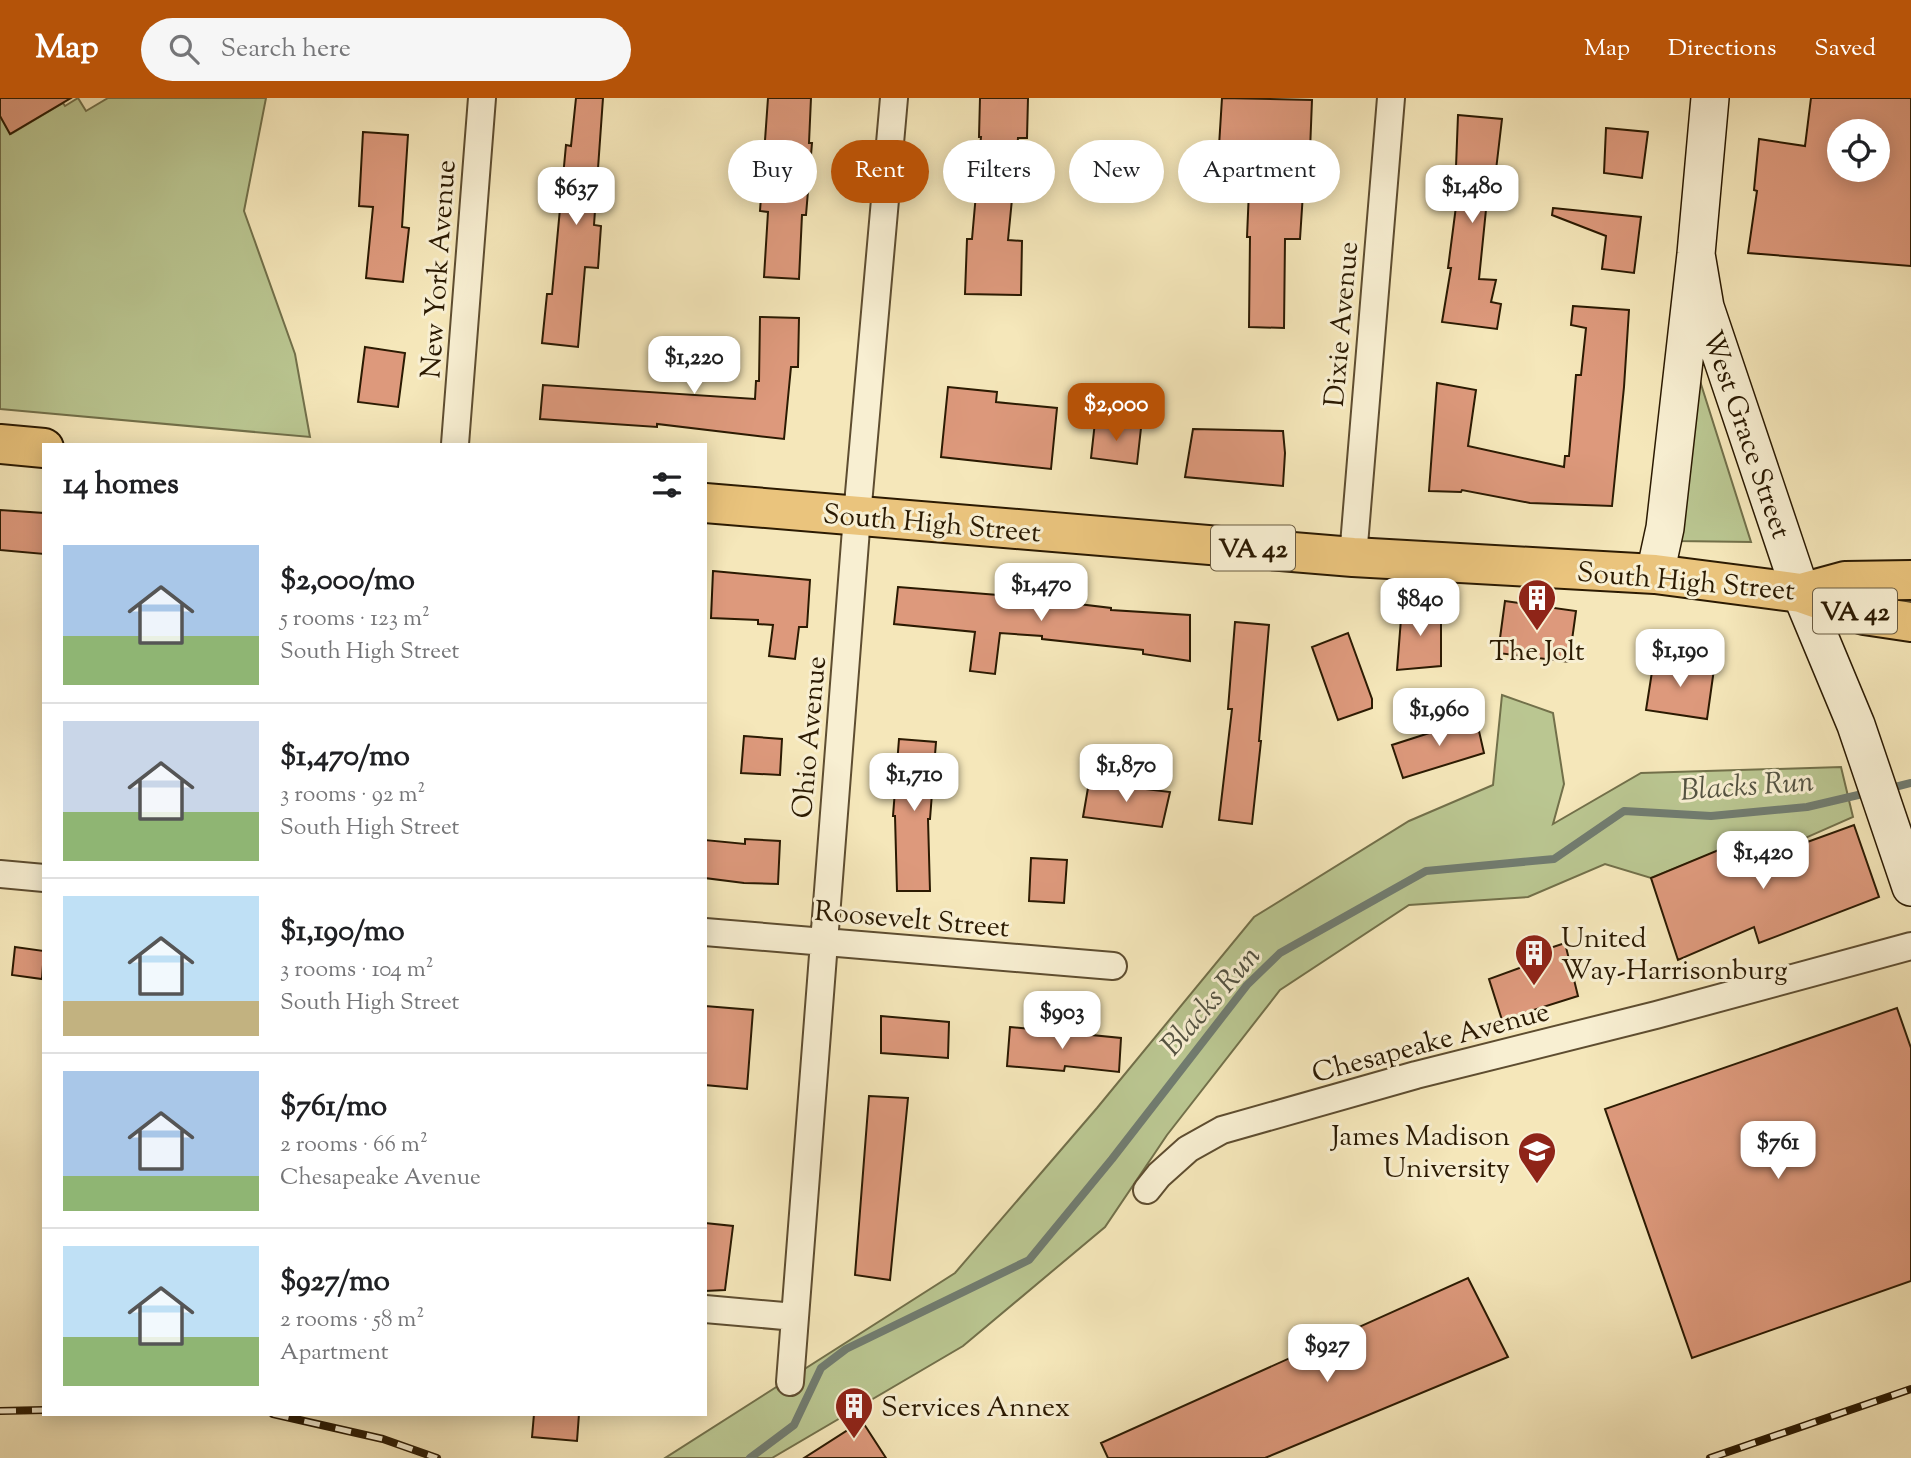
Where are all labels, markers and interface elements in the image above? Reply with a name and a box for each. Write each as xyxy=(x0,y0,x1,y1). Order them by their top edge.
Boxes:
search box xyxy=(141,18,631,81)
text: Map xyxy=(35,25,99,73)
icon: search xyxy=(165,30,203,68)
text: Search here xyxy=(221,31,351,68)
text: Map xyxy=(1584,32,1630,66)
text: Directions xyxy=(1668,32,1776,66)
text: Saved xyxy=(1814,32,1876,66)
map controls xyxy=(1827,119,1890,182)
button: locate xyxy=(1827,119,1890,182)
chip: Buy xyxy=(728,140,817,203)
chip: Rent xyxy=(831,140,929,203)
chip: Filters xyxy=(943,140,1055,203)
chip: New xyxy=(1069,140,1164,203)
chip: Apartment xyxy=(1178,140,1340,203)
street label: New York Avenue xyxy=(412,159,468,380)
pin: $1,480 xyxy=(1415,166,1529,225)
pin: $637 xyxy=(535,167,617,227)
text: $1,480 xyxy=(1441,171,1503,204)
text: $637 xyxy=(554,173,598,206)
street label: Dixie Avenue xyxy=(1316,240,1370,409)
street label: West Grace Street xyxy=(1691,325,1800,545)
pin: $1,220 xyxy=(637,336,751,396)
text: $1,220 xyxy=(664,342,724,375)
pin: $2,000 xyxy=(1059,384,1173,443)
text: $2,000 xyxy=(1084,389,1148,422)
text: 14 homes xyxy=(63,464,179,507)
icon: filters xyxy=(648,466,686,504)
street label: South High Street xyxy=(821,496,1043,554)
road number: VA 42 xyxy=(1211,526,1295,570)
street label: South High Street xyxy=(1575,554,1797,612)
text: $2,000/mo xyxy=(280,560,415,603)
pin: $1,470 xyxy=(984,564,1098,623)
text: $1,470 xyxy=(1011,569,1071,602)
icon: home xyxy=(119,573,203,657)
building icon: The Jolt xyxy=(1516,577,1558,632)
pin: $840 xyxy=(1379,578,1461,638)
text: $840 xyxy=(1396,584,1444,617)
road number: VA 42 xyxy=(1813,589,1897,634)
text: 5 rooms · 123 m² xyxy=(280,603,430,636)
pin: $1,190 xyxy=(1623,630,1737,689)
place label: The Jolt xyxy=(1489,633,1585,673)
text: $1,190 xyxy=(1652,635,1708,668)
text: South High Street xyxy=(280,636,459,669)
street label: Ohio Avenue xyxy=(784,654,838,820)
pin: $1,960 xyxy=(1382,688,1496,748)
text: $1,960 xyxy=(1409,694,1469,727)
text: $1,470/mo xyxy=(280,736,410,779)
pin: $1,870 xyxy=(1069,744,1183,804)
icon: home xyxy=(119,749,203,833)
text: $1,870 xyxy=(1096,750,1156,783)
pin: $1,710 xyxy=(857,754,971,813)
text: $1,710 xyxy=(885,759,943,792)
water label: Blacks Run xyxy=(1679,761,1816,814)
text: 3 rooms · 92 m² xyxy=(280,779,425,812)
text: South High Street xyxy=(280,812,459,845)
pin: $1,420 xyxy=(1706,832,1820,891)
text: $1,420 xyxy=(1733,837,1793,870)
street label: Roosevelt Street xyxy=(813,893,1011,949)
text: $1,190/mo xyxy=(280,911,405,954)
place label: United Way-Harrisonburg xyxy=(1561,920,1788,992)
icon: home xyxy=(119,924,203,1008)
building icon: United Way-Harrisonburg xyxy=(1513,932,1555,987)
water label: Blacks Run xyxy=(1152,937,1272,1066)
text: 3 rooms · 104 m² xyxy=(280,954,434,987)
text: South High Street xyxy=(280,987,459,1020)
pin: $903 xyxy=(1021,992,1103,1051)
street label: Chesapeake Avenue xyxy=(1308,993,1554,1095)
text: $903 xyxy=(1040,997,1084,1030)
text: $761/mo xyxy=(280,1086,387,1129)
icon: home xyxy=(119,1099,203,1183)
place label: James Madison University xyxy=(1329,1118,1510,1190)
pin: $761 xyxy=(1737,1122,1819,1181)
text: $761 xyxy=(1757,1127,1799,1160)
text: 2 rooms · 66 m² xyxy=(280,1129,428,1162)
school or university icon: James Madison University xyxy=(1516,1130,1558,1185)
text: Chesapeake Avenue xyxy=(280,1162,481,1195)
text: $927/mo xyxy=(280,1261,390,1304)
icon: home xyxy=(119,1274,203,1358)
text: 2 rooms · 58 m² xyxy=(280,1304,424,1337)
pin: $927 xyxy=(1286,1324,1368,1384)
text: $927 xyxy=(1304,1330,1350,1363)
text: Apartment xyxy=(280,1337,389,1370)
building icon: Services Annex xyxy=(833,1385,875,1440)
place label: Services Annex xyxy=(881,1389,1070,1429)

